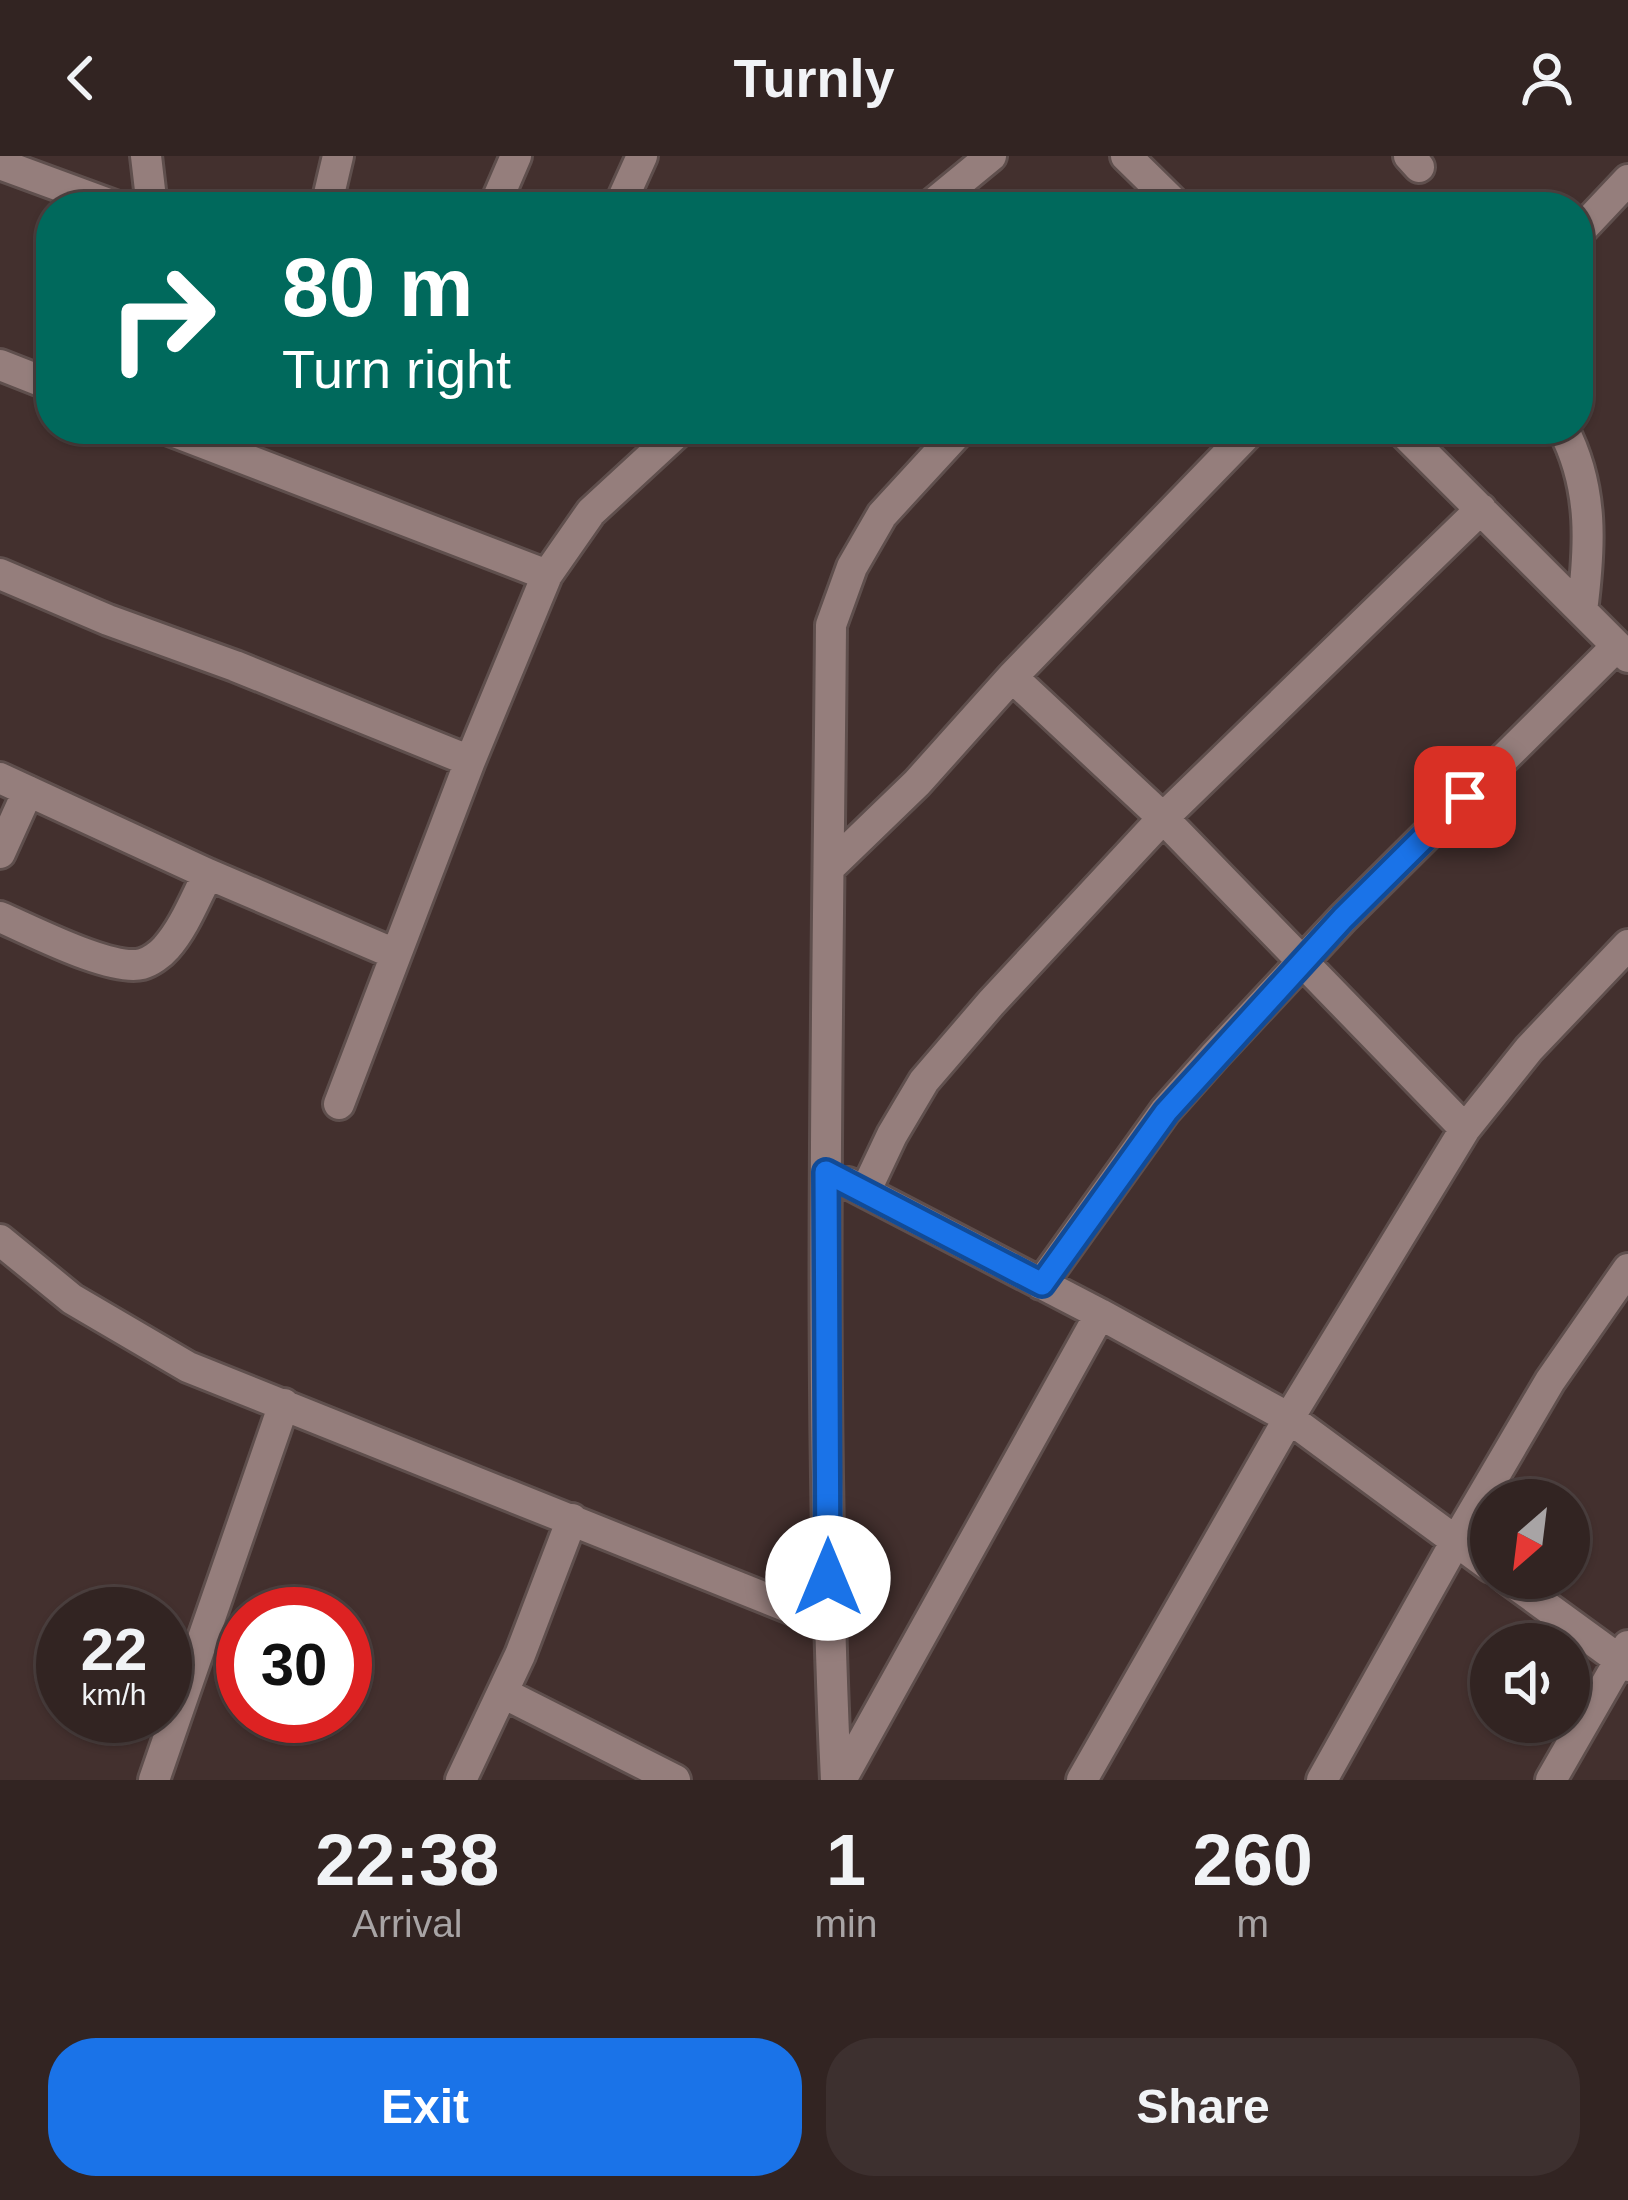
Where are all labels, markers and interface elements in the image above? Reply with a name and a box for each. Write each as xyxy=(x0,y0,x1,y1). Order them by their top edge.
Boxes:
icon: back xyxy=(48,45,114,111)
icon: person xyxy=(1514,45,1580,111)
text: Turnly xyxy=(734,48,895,108)
icon: right xyxy=(84,240,240,396)
text: 80 m xyxy=(282,240,473,334)
text: Turn right xyxy=(282,339,511,399)
pin xyxy=(1414,746,1516,848)
icon: arrive xyxy=(1432,764,1498,830)
north arrow xyxy=(1470,1479,1590,1599)
map controls xyxy=(1470,1479,1590,1743)
position arrow xyxy=(765,1515,891,1641)
speed limit sign: 30 xyxy=(216,1587,372,1743)
text: 22 xyxy=(81,1616,147,1683)
button: sound xyxy=(1470,1623,1590,1743)
text: km/h xyxy=(81,1678,147,1711)
text: 22:38 xyxy=(315,1820,499,1900)
text: 1 xyxy=(826,1820,866,1900)
text: 260 xyxy=(1193,1820,1313,1900)
text: Arrival xyxy=(352,1902,463,1945)
text: min xyxy=(815,1902,877,1945)
text: m xyxy=(1236,1902,1269,1945)
button: Exit xyxy=(48,2038,802,2176)
button: Share xyxy=(826,2038,1580,2176)

